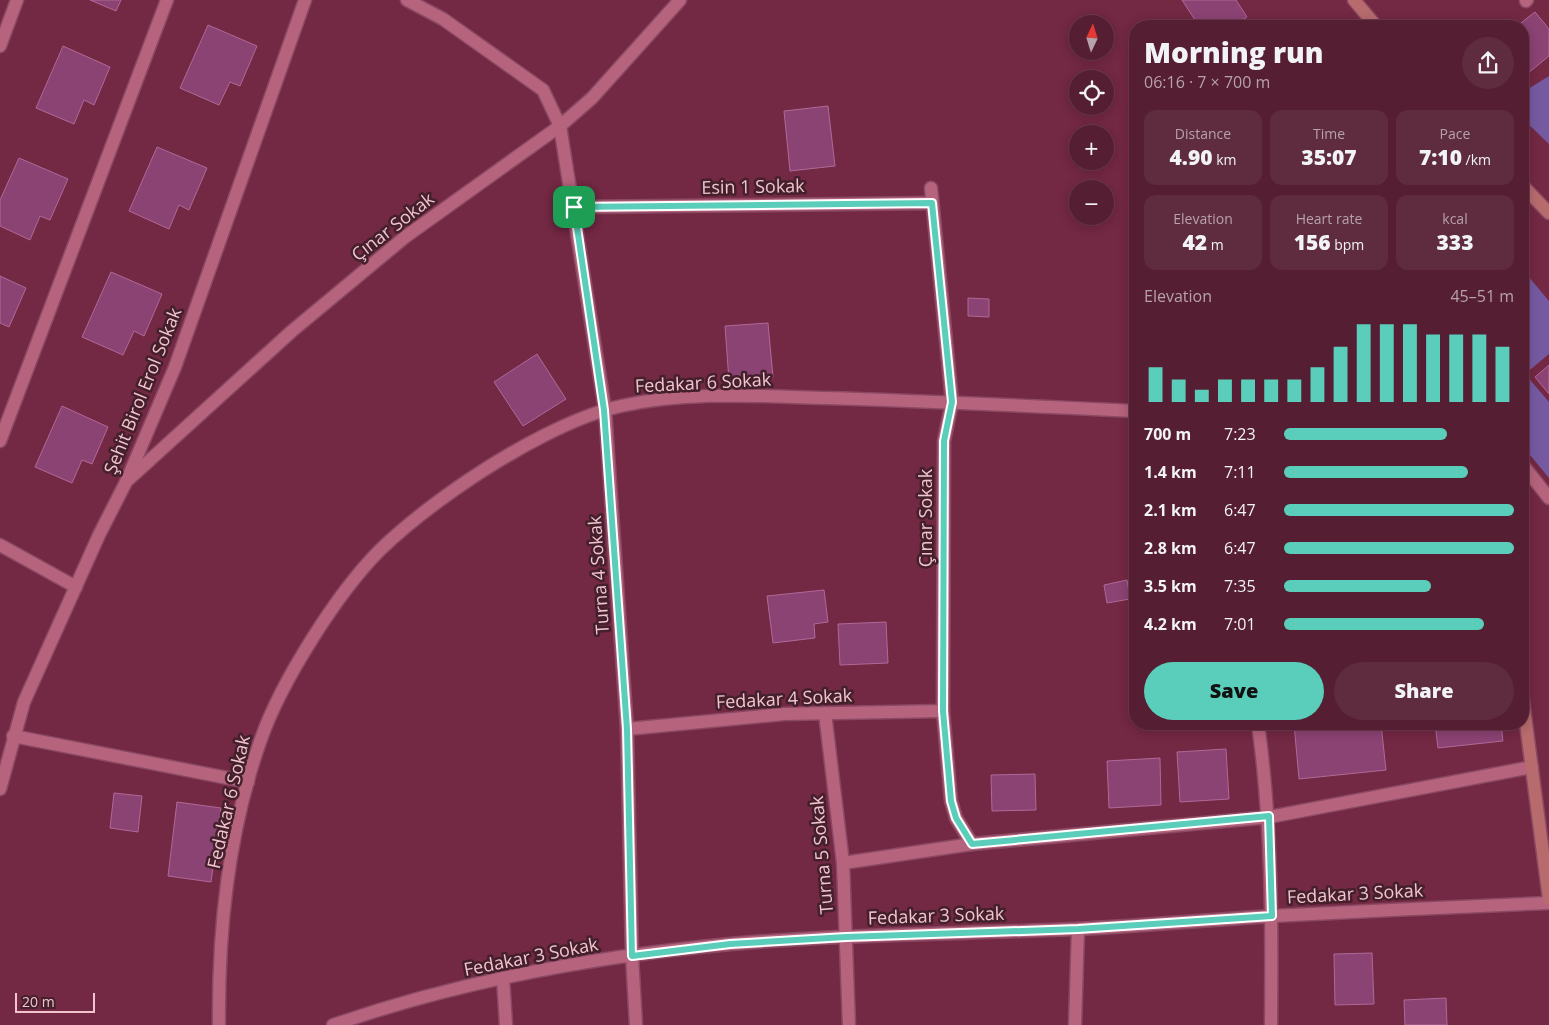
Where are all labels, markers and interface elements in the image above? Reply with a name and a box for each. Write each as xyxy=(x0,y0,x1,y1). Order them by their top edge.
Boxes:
north arrow xyxy=(1069,15,1114,60)
map controls xyxy=(1069,15,1114,225)
text: Morning run xyxy=(1144,33,1324,71)
button: share xyxy=(1462,37,1514,89)
button: locate xyxy=(1069,70,1114,115)
text: 06:16 · 7 × 700 m xyxy=(1144,71,1270,93)
text: Distance xyxy=(1175,124,1231,143)
text: Time xyxy=(1313,124,1345,143)
text: Pace xyxy=(1440,124,1470,143)
button: + xyxy=(1069,125,1114,170)
text: 4.90 xyxy=(1170,143,1213,171)
text: 35:07 xyxy=(1301,143,1357,171)
text: 7:10 xyxy=(1419,143,1462,171)
text: km xyxy=(1213,150,1236,169)
text: /km xyxy=(1462,150,1491,169)
street label: Esin 1 Sokak xyxy=(701,173,805,199)
button: − xyxy=(1069,180,1114,225)
street label: Çınar Sokak xyxy=(346,186,439,266)
pin xyxy=(553,186,595,228)
icon: arrive xyxy=(560,193,588,221)
text: Elevation xyxy=(1173,209,1233,228)
text: Heart rate xyxy=(1296,209,1362,228)
text: kcal xyxy=(1442,209,1468,228)
text: 42 xyxy=(1182,228,1207,256)
text: 156 xyxy=(1294,228,1331,256)
text: 333 xyxy=(1437,228,1473,256)
text: m xyxy=(1207,235,1224,254)
text: bpm xyxy=(1331,235,1364,254)
text: Elevation xyxy=(1144,285,1212,307)
text: 45–51 m xyxy=(1450,285,1514,307)
street label: Şehit Birol Erol Sokak xyxy=(98,303,187,477)
street label: Fedakar 6 Sokak xyxy=(634,366,772,398)
text: 700 m xyxy=(1144,423,1191,445)
text: 7:23 xyxy=(1224,423,1256,445)
text: 1.4 km xyxy=(1144,461,1197,483)
text: 7:11 xyxy=(1224,461,1256,483)
street label: Çınar Sokak xyxy=(913,468,937,567)
text: 2.1 km xyxy=(1144,499,1197,521)
text: 6:47 xyxy=(1224,499,1256,521)
street label: Turna 4 Sokak xyxy=(582,515,614,635)
text: 2.8 km xyxy=(1144,537,1197,559)
text: 6:47 xyxy=(1224,537,1256,559)
text: 3.5 km xyxy=(1144,575,1197,597)
text: 7:35 xyxy=(1224,575,1256,597)
text: 4.2 km xyxy=(1144,613,1197,635)
text: 7:01 xyxy=(1224,613,1256,635)
button: Save xyxy=(1144,662,1324,720)
button: Share xyxy=(1334,662,1514,720)
street label: Fedakar 4 Sokak xyxy=(715,682,853,714)
street label: Fedakar 6 Sokak xyxy=(201,732,255,871)
street label: Turna 5 Sokak xyxy=(804,794,838,915)
street label: Fedakar 3 Sokak xyxy=(1286,877,1424,909)
street label: Fedakar 3 Sokak xyxy=(867,901,1005,929)
street label: Fedakar 3 Sokak xyxy=(462,931,601,981)
scale bar xyxy=(15,990,95,1013)
text: 20 m xyxy=(22,992,55,1011)

